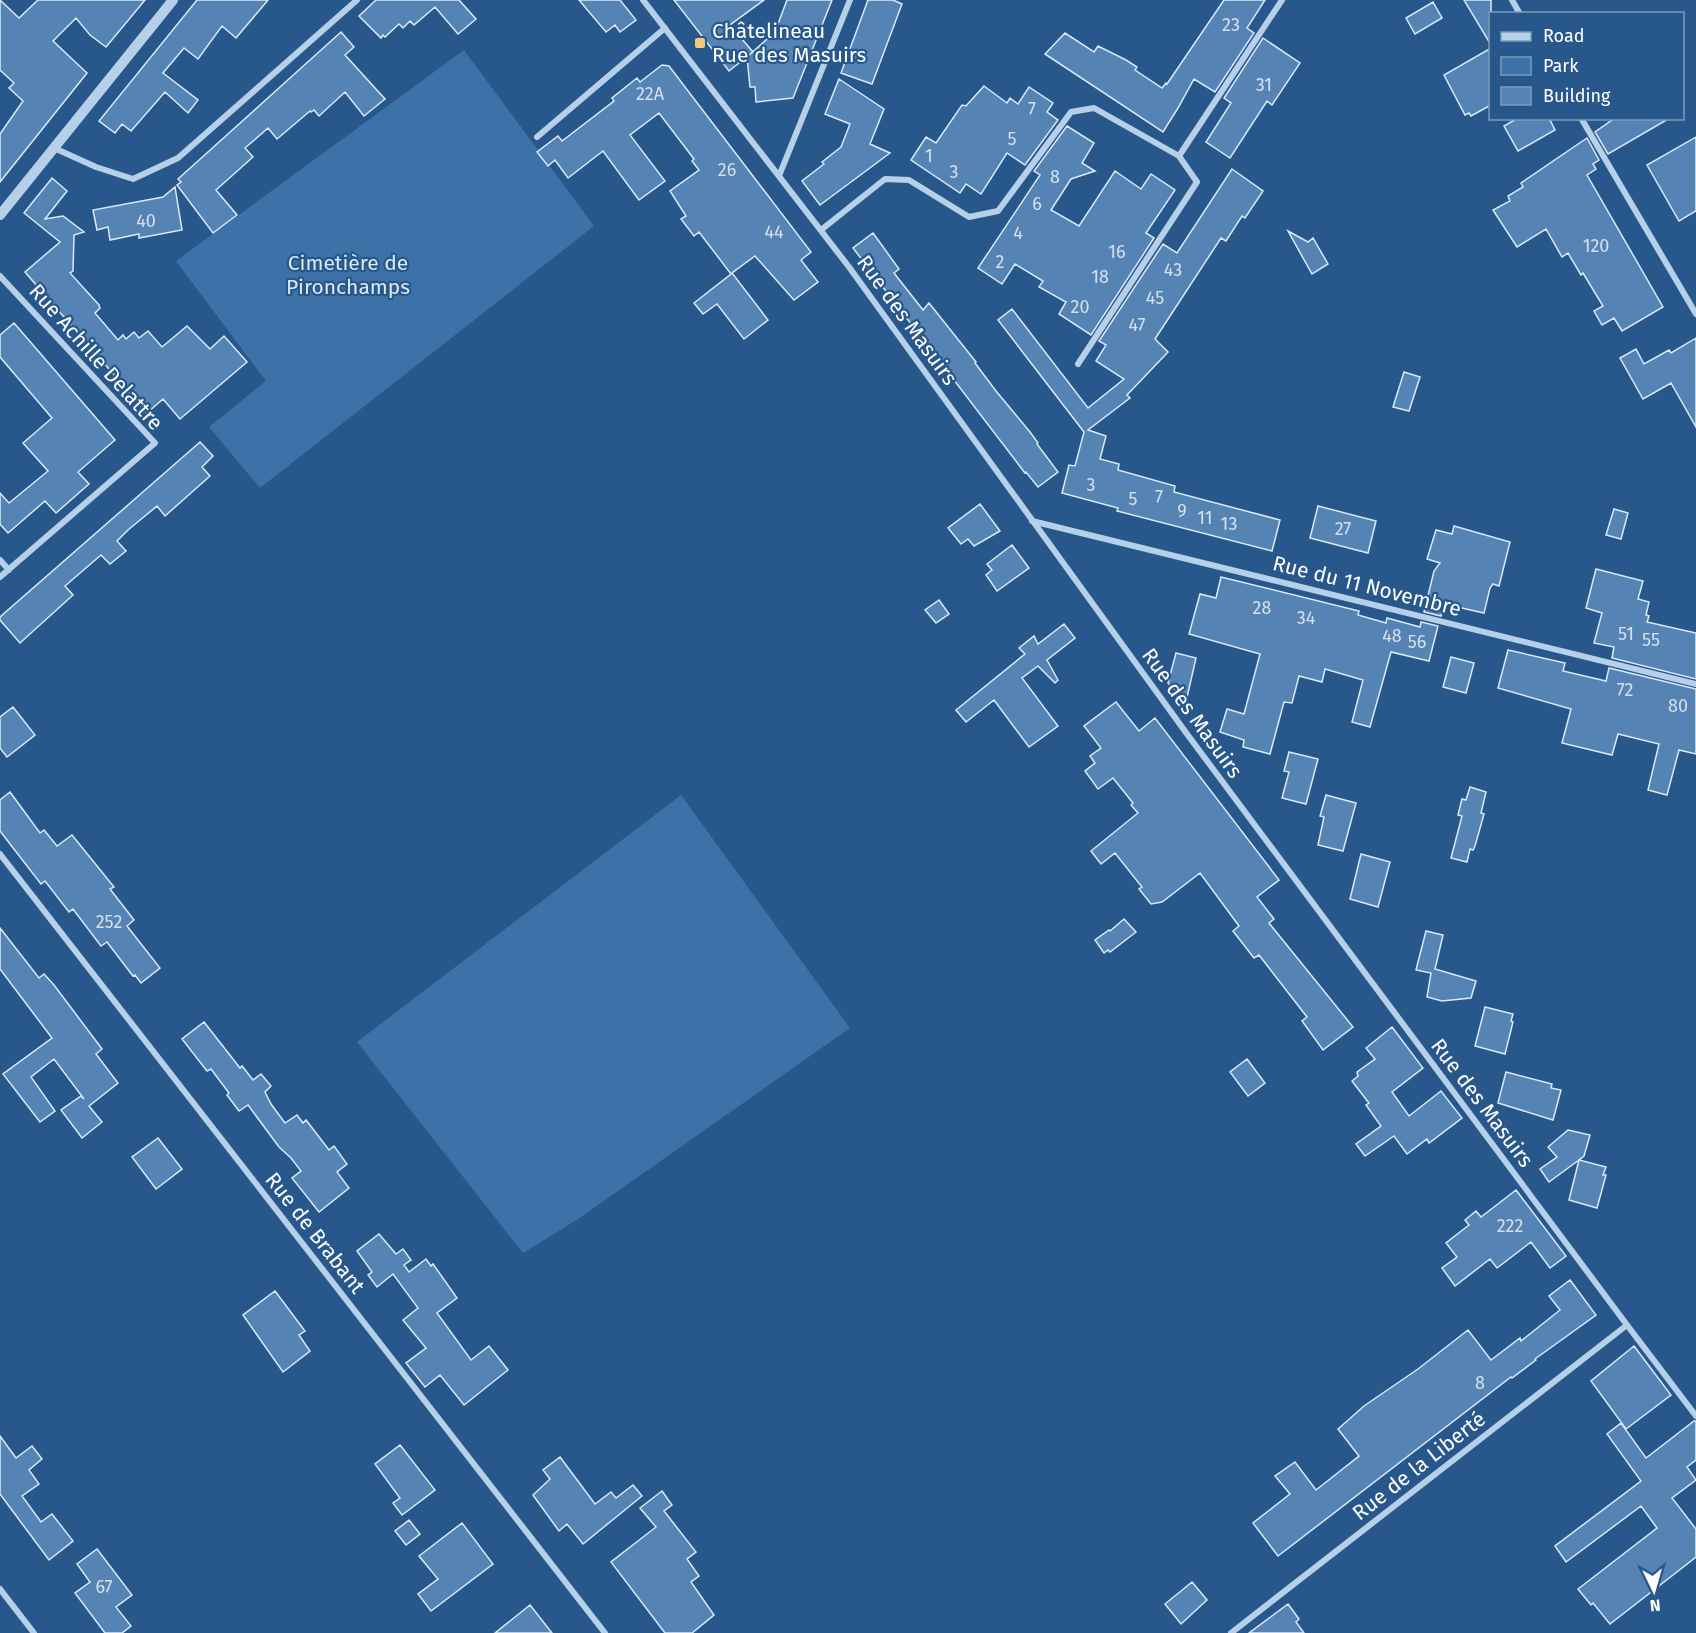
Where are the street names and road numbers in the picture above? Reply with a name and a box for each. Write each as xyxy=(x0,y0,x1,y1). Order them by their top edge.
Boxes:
street label: Rue des Masuirs xyxy=(851,250,963,390)
street label: Rue Achille Delattre xyxy=(23,278,169,436)
street label: Rue du 11 Novembre xyxy=(1270,550,1464,622)
street label: Rue des Masuirs xyxy=(1136,643,1248,783)
street label: Rue des Masuirs xyxy=(1425,1034,1539,1173)
street label: Rue de Brabant xyxy=(260,1167,371,1299)
street label: Rue de la Liberté xyxy=(1347,1406,1491,1526)

